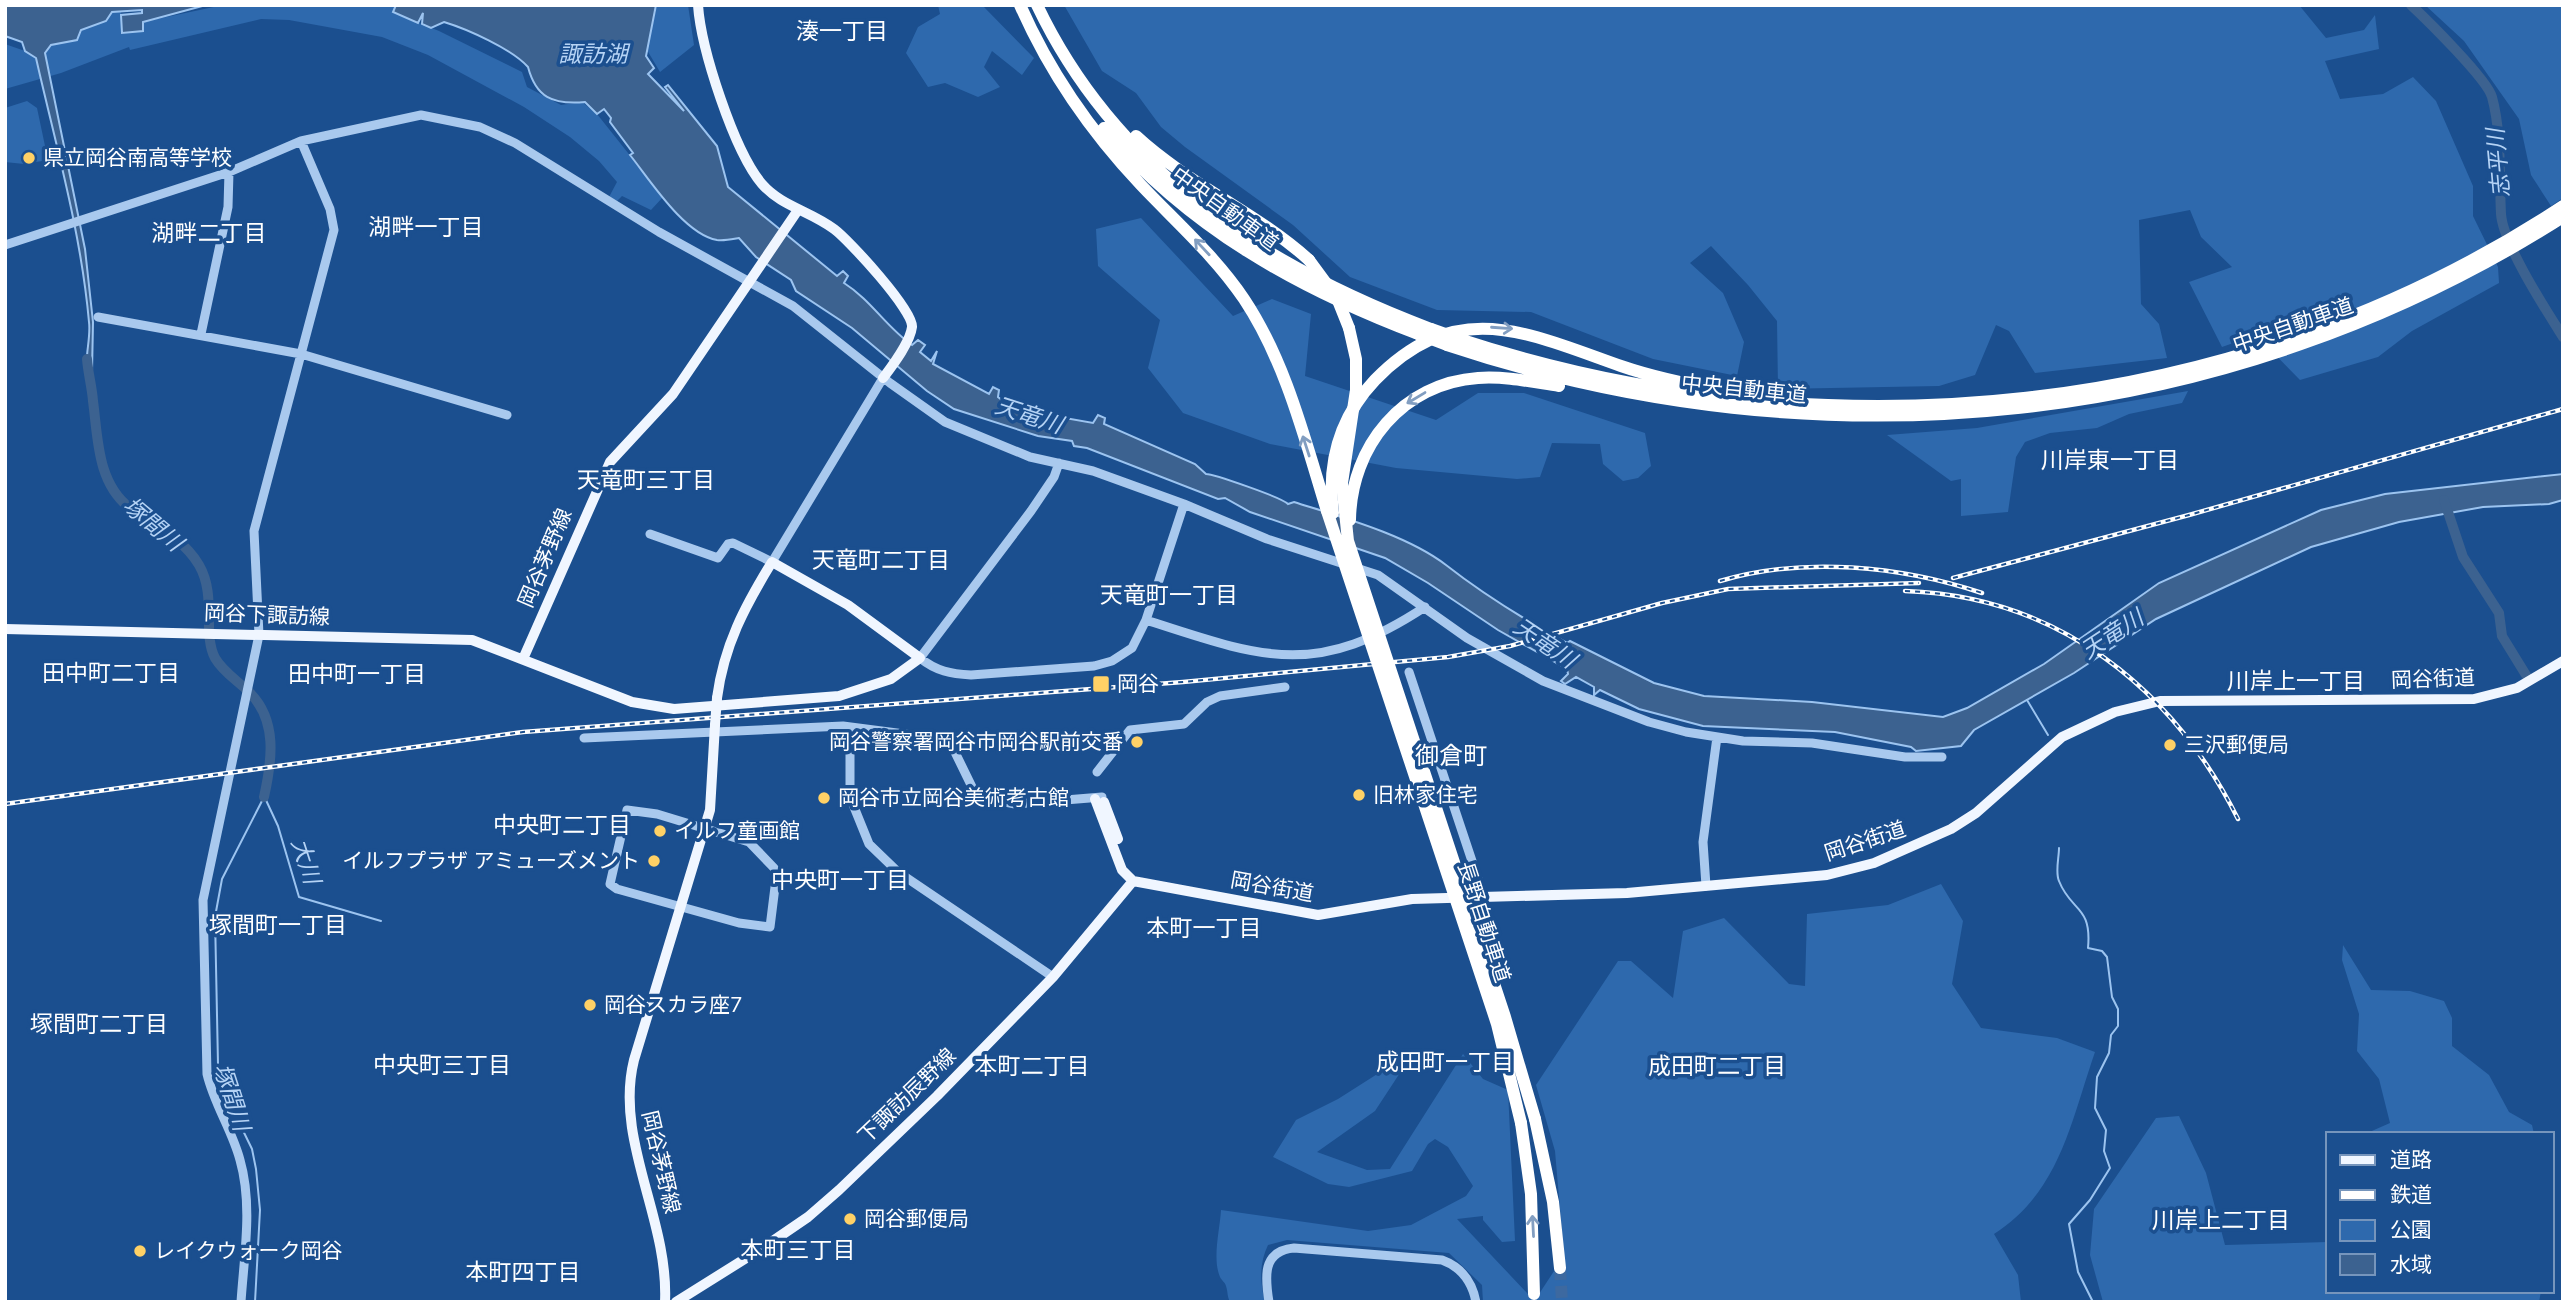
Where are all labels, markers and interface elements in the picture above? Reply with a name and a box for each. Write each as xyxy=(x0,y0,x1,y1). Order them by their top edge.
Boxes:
district label: 湊一丁目 xyxy=(796,16,888,45)
water label: 諏訪湖 xyxy=(559,39,631,68)
water label: 志平川 xyxy=(2480,124,2515,199)
place label: 県立岡谷南高等学校 xyxy=(43,144,232,170)
marker: 県立岡谷南高等学校 xyxy=(21,150,37,166)
street label: 中央自動車道 xyxy=(1167,161,1284,256)
district label: 湖畔一丁目 xyxy=(369,212,484,241)
district label: 湖畔二丁目 xyxy=(152,218,267,247)
one-way arrow xyxy=(1193,239,1210,256)
street label: 中央自動車道 xyxy=(2229,291,2356,357)
one-way arrow xyxy=(1490,322,1513,335)
street label: 中央自動車道 xyxy=(1680,368,1808,408)
water label: 天竜川 xyxy=(992,390,1069,440)
one-way arrow xyxy=(1407,391,1427,405)
one-way arrow xyxy=(1299,435,1312,457)
district label: 川岸東一丁目 xyxy=(2041,445,2179,474)
district label: 天竜町三丁目 xyxy=(577,465,715,494)
water label: 塚間川 xyxy=(118,490,191,559)
street label: 岡谷茅野線 xyxy=(512,504,577,611)
district label: 天竜町二丁目 xyxy=(812,545,950,574)
district label: 天竜町一丁目 xyxy=(1100,580,1238,609)
street label: 岡谷下諏訪線 xyxy=(204,599,330,629)
water label: 天竜川 xyxy=(2075,601,2151,665)
water label: 天竜川 xyxy=(1509,611,1584,676)
district label: 田中町二丁目 xyxy=(42,658,180,687)
district label: 田中町一丁目 xyxy=(288,659,426,688)
street label: 岡谷街道 xyxy=(2391,664,2475,692)
district label: 川岸上一丁目 xyxy=(2227,666,2365,695)
place label: 岡谷 xyxy=(1117,670,1159,696)
marker: 岡谷 xyxy=(1091,674,1111,694)
place label: 岡谷警察署岡谷市岡谷駅前交番 xyxy=(829,728,1123,754)
place label: 三沢郵便局 xyxy=(2184,731,2289,757)
marker: 岡谷警察署岡谷市岡谷駅前交番 xyxy=(1129,734,1145,750)
marker: 三沢郵便局 xyxy=(2162,737,2178,753)
district label: 御倉町 xyxy=(1415,740,1487,770)
place label: 旧林家住宅 xyxy=(1373,781,1478,807)
place label: 岡谷市立岡谷美術考古館 xyxy=(838,784,1069,810)
marker: 旧林家住宅 xyxy=(1351,787,1367,803)
marker: 岡谷市立岡谷美術考古館 xyxy=(816,790,832,806)
district label: 中央町二丁目 xyxy=(493,810,631,839)
street label: 岡谷街道 xyxy=(1821,815,1909,865)
place label: イルフ童画館 xyxy=(674,817,800,843)
marker: イルフ童画館 xyxy=(652,823,668,839)
water label: 大川 xyxy=(286,834,328,890)
place label: イルフプラザ アミューズメント xyxy=(342,847,640,873)
marker: イルフプラザ アミューズメント xyxy=(646,853,662,869)
street label: 長野自動車道 xyxy=(1453,858,1517,986)
district label: 中央町一丁目 xyxy=(771,865,909,894)
street label: 岡谷街道 xyxy=(1229,866,1316,906)
district label: 塚間町一丁目 xyxy=(209,910,347,939)
district label: 本町一丁目 xyxy=(1147,913,1262,942)
place label: 岡谷スカラ座7 xyxy=(604,991,743,1017)
marker: 岡谷スカラ座7 xyxy=(582,997,598,1013)
district label: 塚間町二丁目 xyxy=(30,1009,168,1038)
street label: 下諏訪辰野線 xyxy=(852,1042,961,1148)
district label: 成田町一丁目 xyxy=(1376,1047,1514,1076)
district label: 中央町三丁目 xyxy=(373,1050,511,1079)
district label: 本町二丁目 xyxy=(975,1051,1090,1080)
district label: 成田町二丁目 xyxy=(1648,1051,1786,1080)
water label: 塚間川 xyxy=(208,1060,258,1137)
street label: 岡谷茅野線 xyxy=(637,1108,686,1216)
legend xyxy=(2326,1132,2554,1293)
text: 道路 xyxy=(2390,1146,2432,1172)
text: 鉄道 xyxy=(2390,1181,2432,1207)
place label: 岡谷郵便局 xyxy=(864,1205,969,1231)
district label: 川岸上二丁目 xyxy=(2152,1205,2290,1234)
marker: 岡谷郵便局 xyxy=(842,1211,858,1227)
one-way arrow xyxy=(1527,1214,1540,1237)
text: 公園 xyxy=(2390,1216,2432,1242)
district label: 本町三丁目 xyxy=(741,1235,856,1264)
place label: レイクウォーク岡谷 xyxy=(154,1237,343,1263)
marker: レイクウォーク岡谷 xyxy=(132,1243,148,1259)
text: 水域 xyxy=(2390,1251,2432,1277)
district label: 本町四丁目 xyxy=(466,1257,581,1286)

